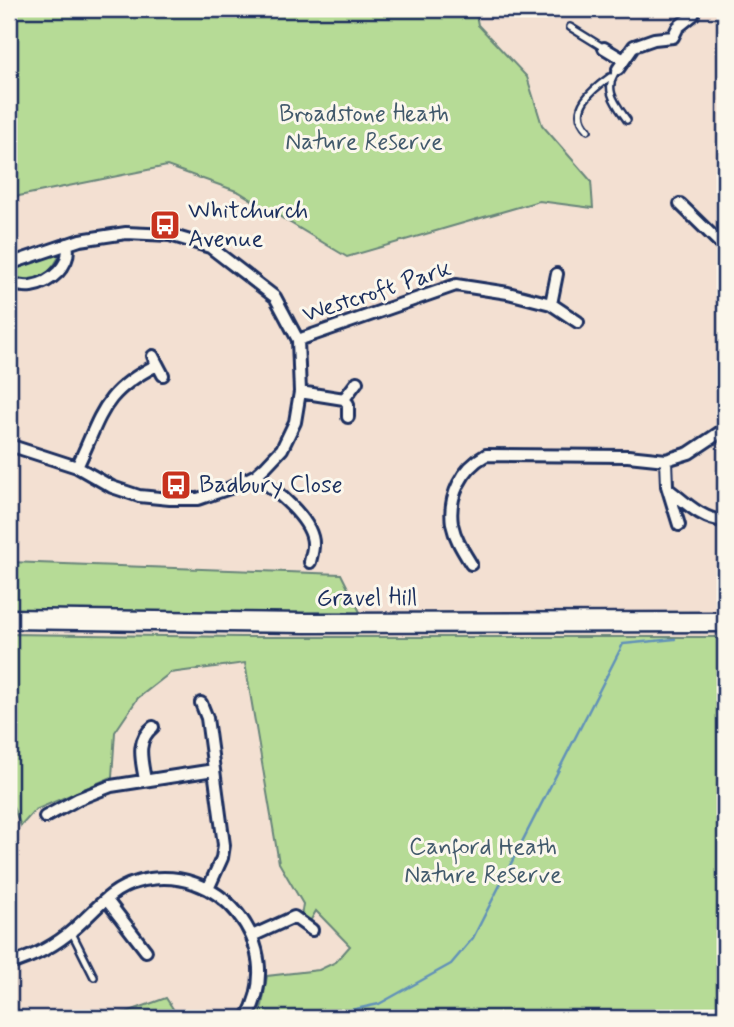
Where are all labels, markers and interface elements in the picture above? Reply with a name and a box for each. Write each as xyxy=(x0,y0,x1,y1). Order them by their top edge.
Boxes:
park label: Broadstone Heath Nature Reserve xyxy=(279,99,449,158)
place label: Whitchurch Avenue xyxy=(188,196,308,255)
bus stop icon: Whitchurch Avenue xyxy=(148,208,182,242)
street label: Westcroft Park xyxy=(299,253,455,331)
bus stop icon: Badbury Close xyxy=(159,468,193,502)
place label: Badbury Close xyxy=(199,470,343,501)
street label: Gravel Hill xyxy=(317,583,417,614)
park label: Canford Heath Nature Reserve xyxy=(404,832,562,891)

